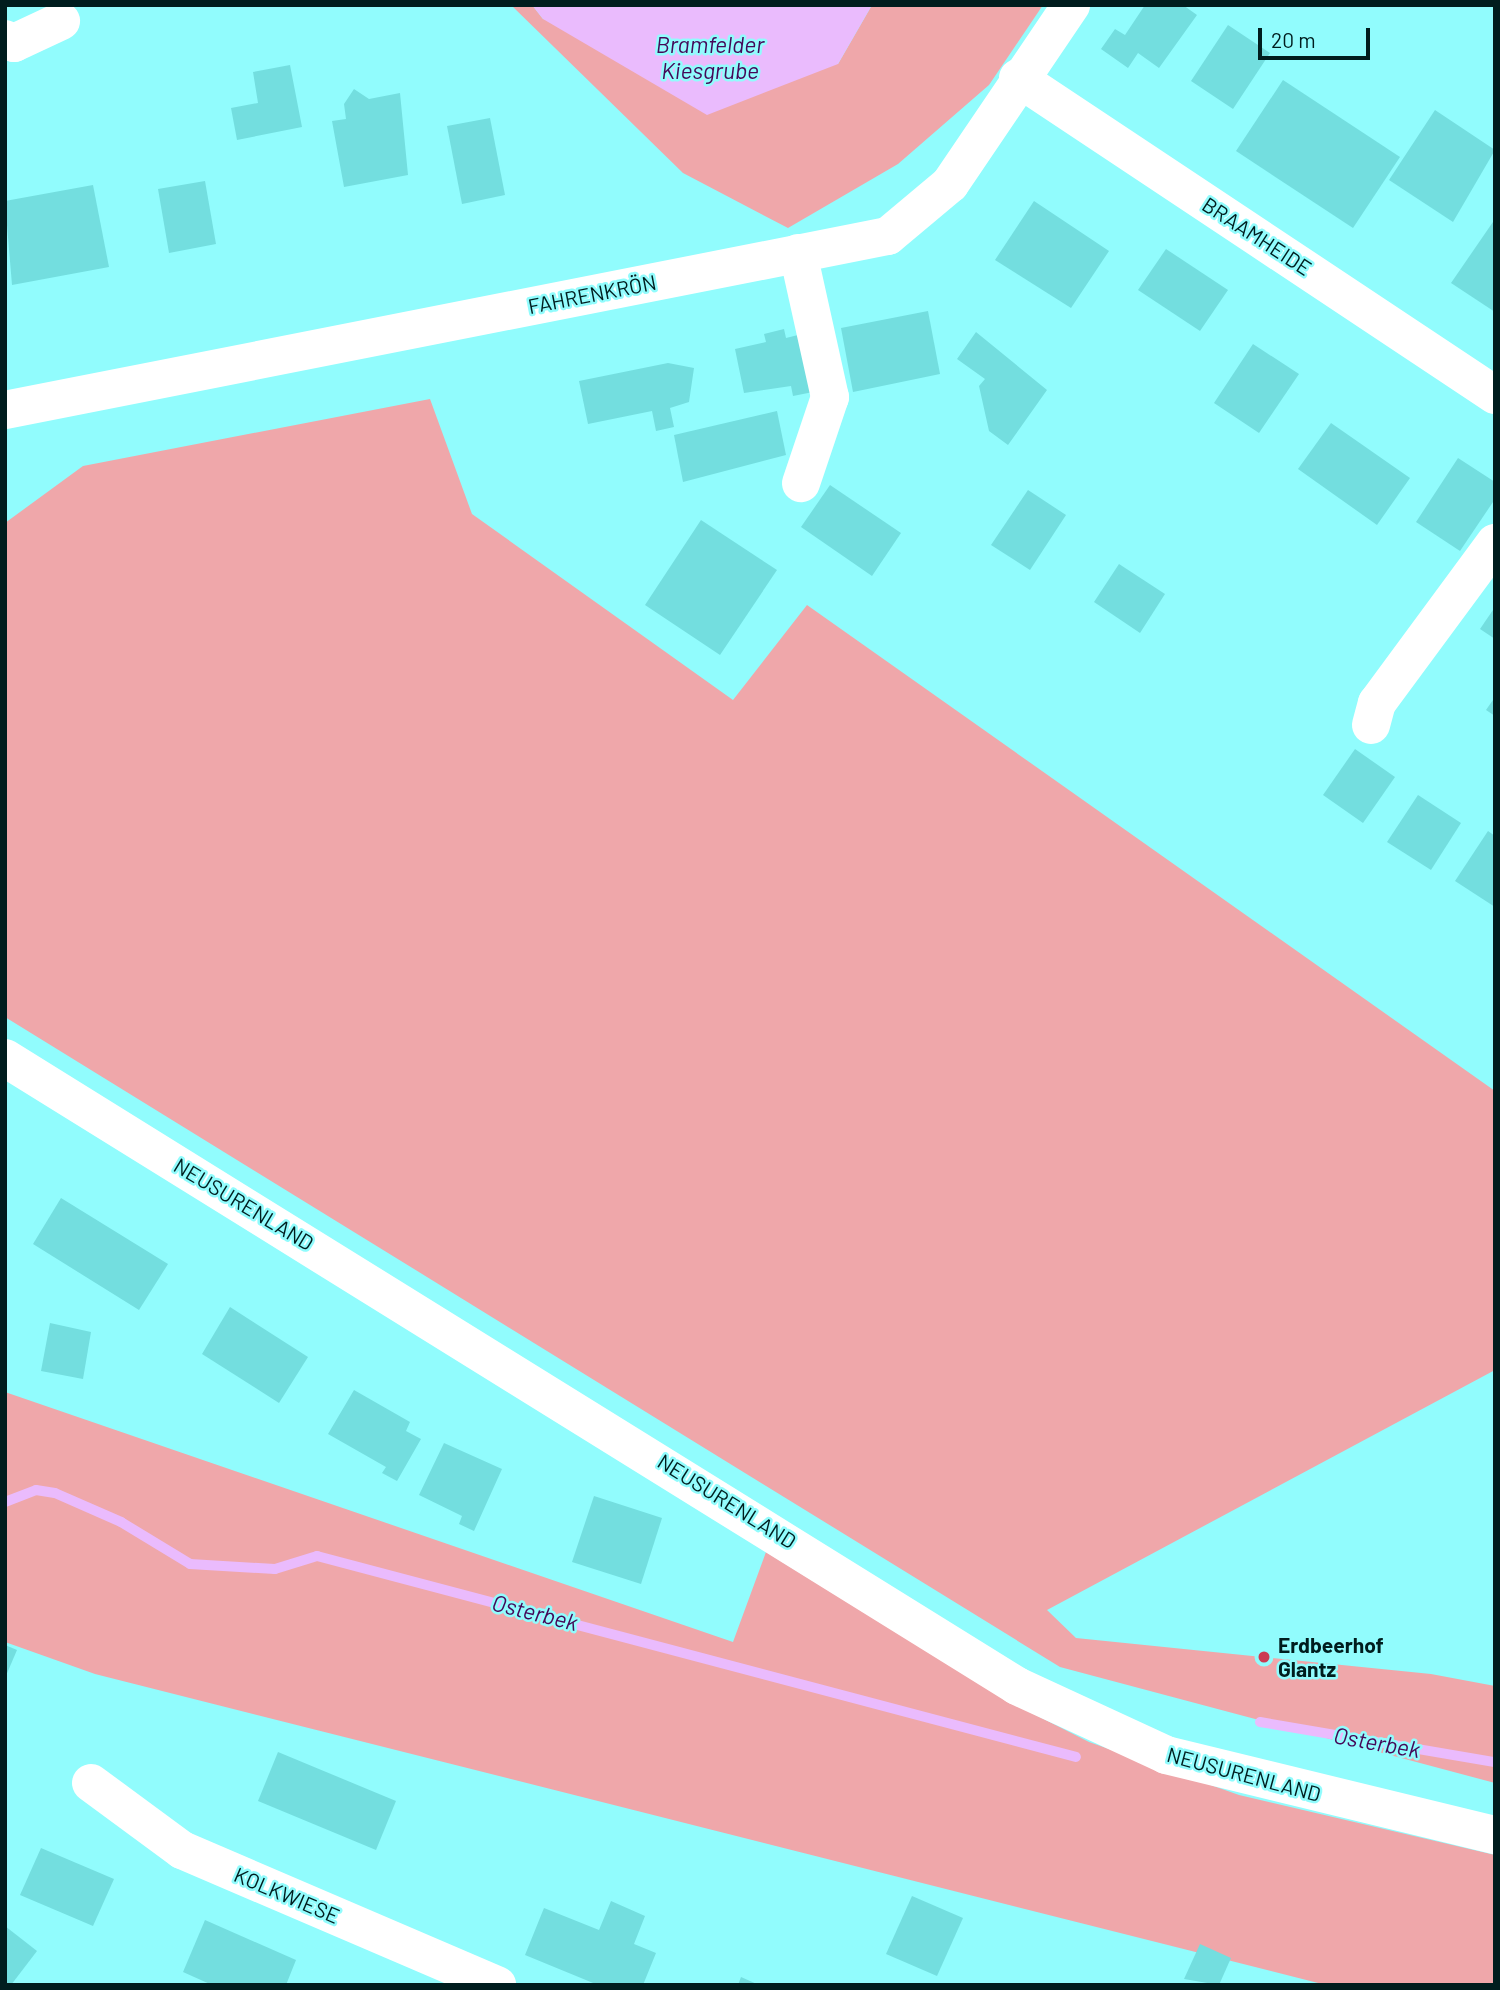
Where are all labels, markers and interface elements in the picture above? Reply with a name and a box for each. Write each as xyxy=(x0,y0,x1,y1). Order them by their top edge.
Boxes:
scale bar xyxy=(1262,14,1374,58)
text: 20 m xyxy=(1271,27,1316,52)
water label: Bramfelder Kiesgrube xyxy=(656,30,764,84)
street label: BRAAMHEIDE xyxy=(1198,191,1316,281)
street label: FAHRENKRÖN xyxy=(526,269,658,319)
street label: NEUSURENLAND xyxy=(170,1152,318,1256)
street label: NEUSURENLAND xyxy=(653,1448,801,1554)
water label: Osterbek xyxy=(489,1588,581,1636)
place label: Erdbeerhof Glantz xyxy=(1278,1632,1384,1682)
marker: Erdbeerhof Glantz xyxy=(1256,1649,1272,1665)
water label: Osterbek xyxy=(1332,1721,1422,1763)
street label: NEUSURENLAND xyxy=(1164,1741,1324,1807)
street label: KOLKWIESE xyxy=(231,1862,343,1928)

